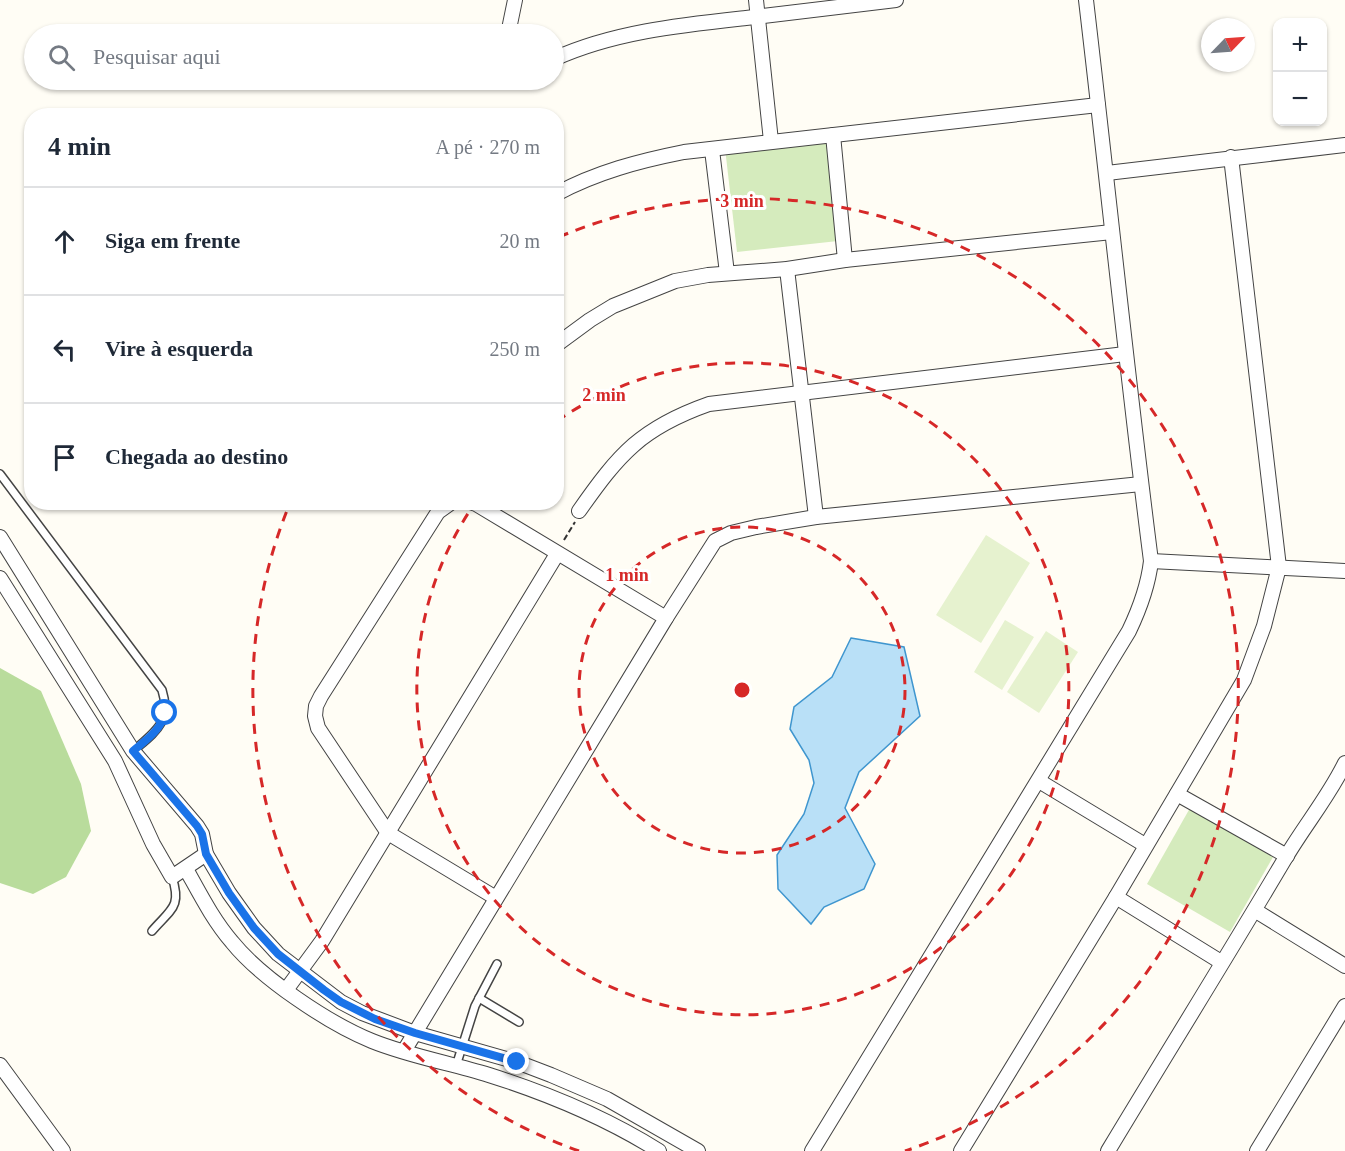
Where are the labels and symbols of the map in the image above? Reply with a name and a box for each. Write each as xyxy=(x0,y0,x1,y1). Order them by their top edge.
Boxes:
north arrow xyxy=(1201,18,1255,72)
text: 3 min xyxy=(720,191,764,211)
text: 2 min xyxy=(582,385,626,405)
text: 1 min xyxy=(605,565,649,585)
centre of rings xyxy=(732,680,752,700)
route start xyxy=(151,699,177,725)
route end xyxy=(503,1048,529,1074)

